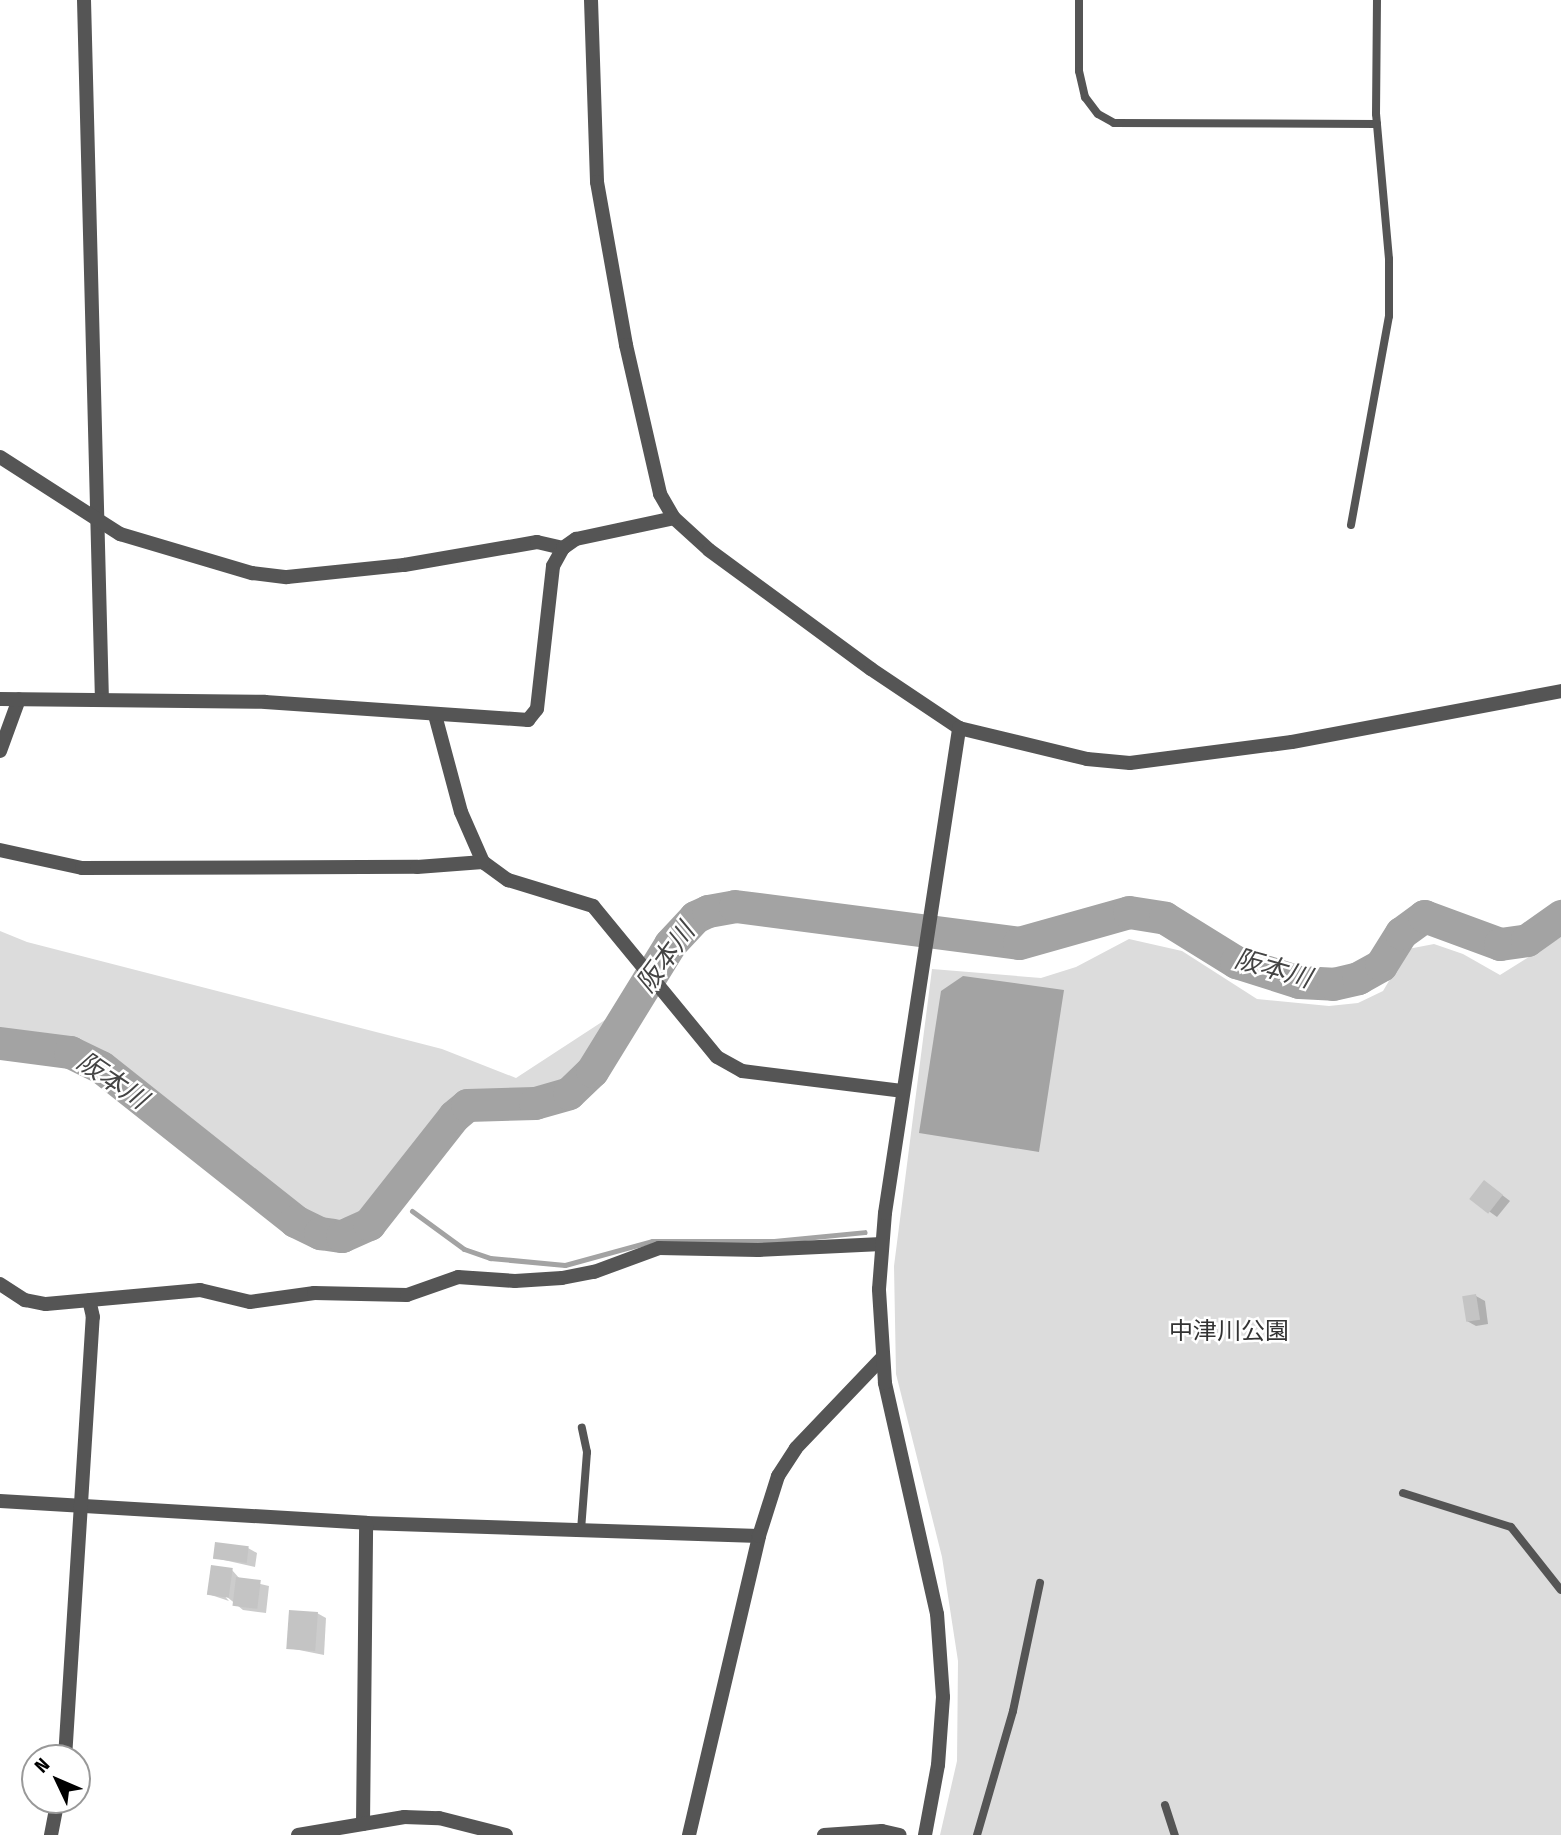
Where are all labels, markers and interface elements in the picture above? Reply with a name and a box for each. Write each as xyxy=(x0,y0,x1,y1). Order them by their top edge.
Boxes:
water label: 阪本川 xyxy=(630,917,702,999)
water label: 阪本川 xyxy=(1231,943,1315,995)
water label: 阪本川 xyxy=(71,1046,153,1116)
park label: 中津川公園 xyxy=(1169,1318,1289,1346)
north arrow xyxy=(21,1744,91,1814)
text: N xyxy=(30,1753,54,1778)

